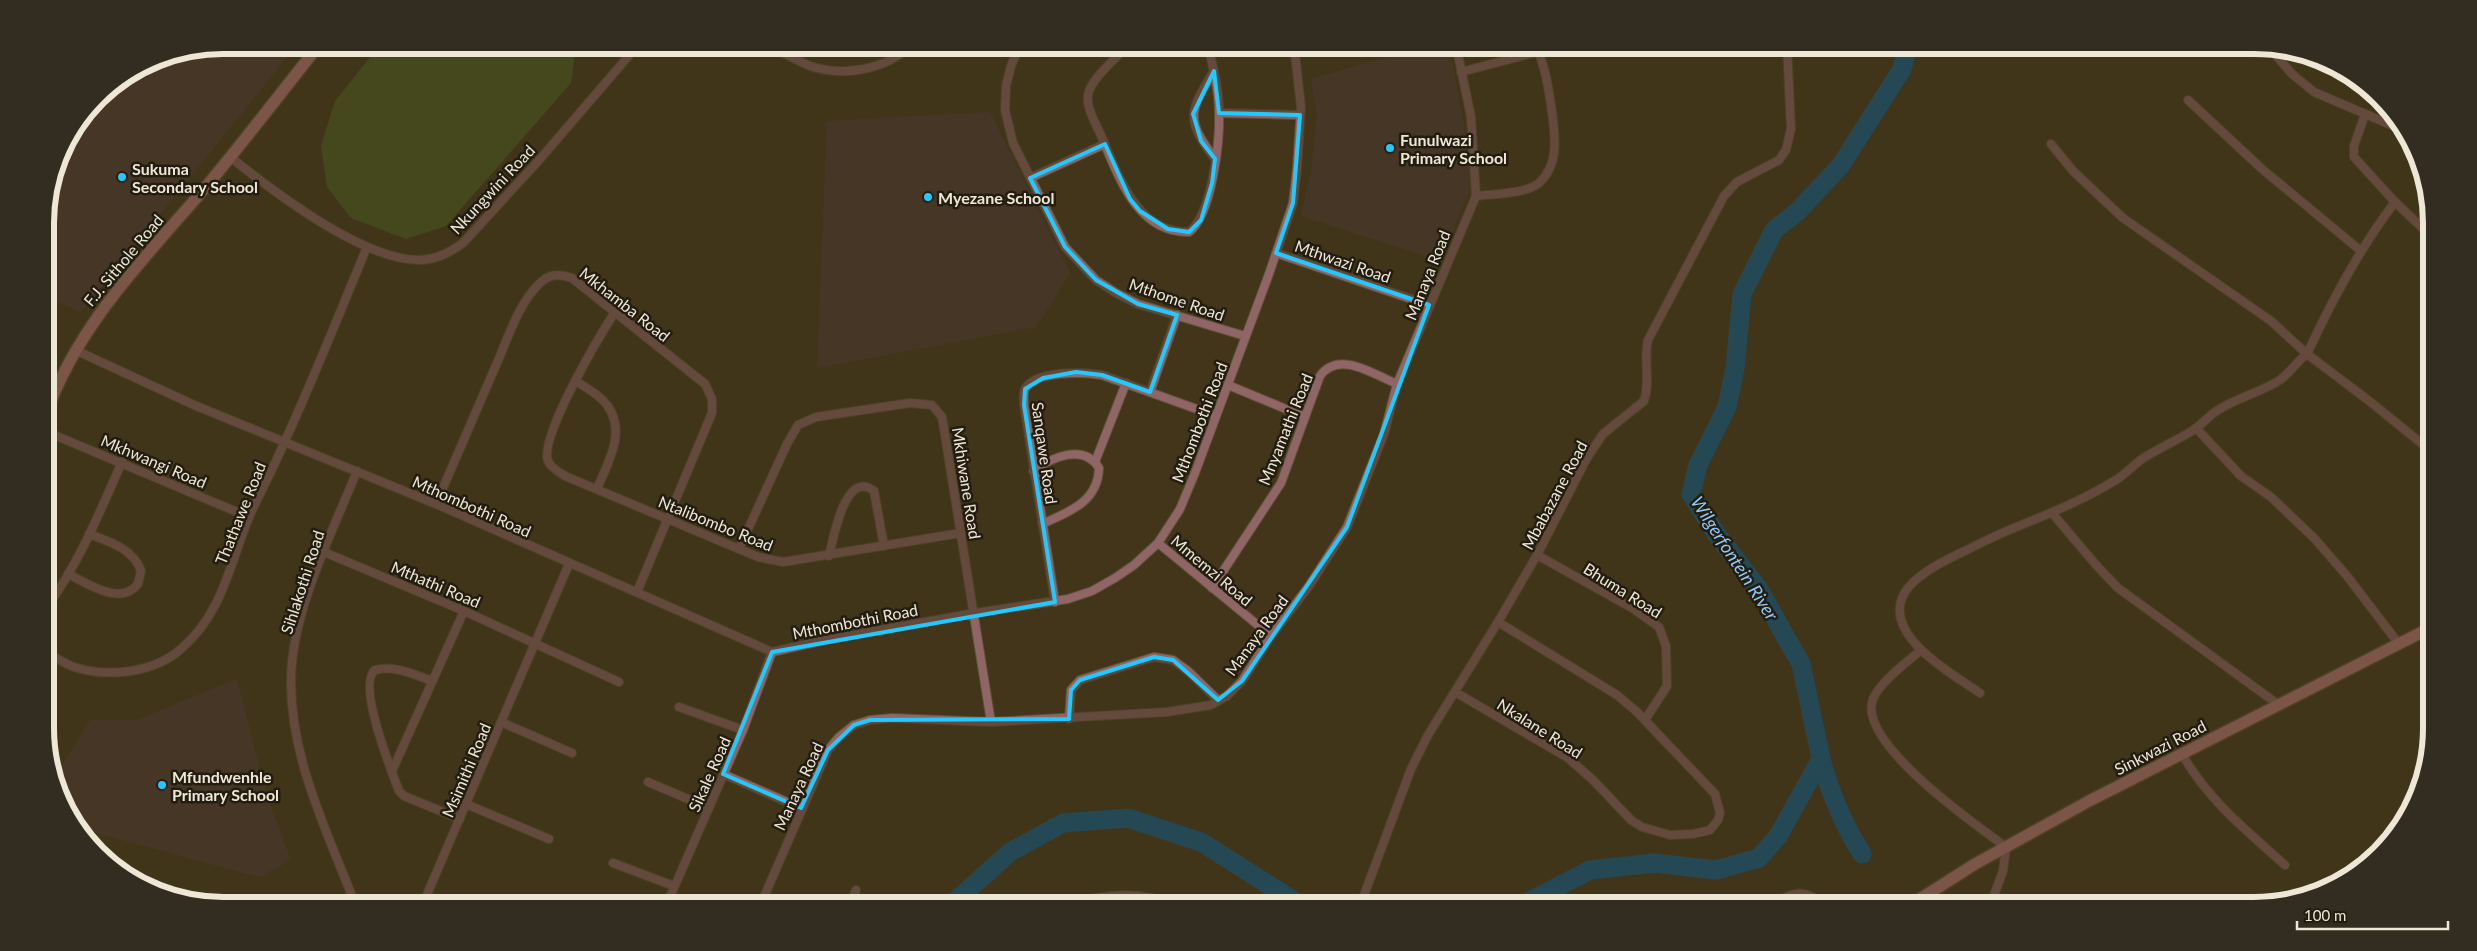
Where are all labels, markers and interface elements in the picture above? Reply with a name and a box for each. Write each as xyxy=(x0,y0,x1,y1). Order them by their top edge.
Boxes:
place label: Funulwazi Primary School xyxy=(1400,130,1507,167)
street label: Nkungwini Road xyxy=(446,140,538,238)
marker: Funulwazi Primary School xyxy=(1384,142,1396,154)
place label: Sukuma Secondary School xyxy=(132,159,258,196)
marker: Sukuma Secondary School xyxy=(116,171,128,183)
place label: Myezane School xyxy=(938,188,1054,207)
marker: Myezane School xyxy=(922,191,934,203)
street label: F.J. Sithole Road xyxy=(79,210,167,310)
street label: Manaya Road xyxy=(1400,227,1454,323)
street label: Mthwazi Road xyxy=(1292,236,1394,286)
street label: Mkhamba Road xyxy=(576,263,674,345)
street label: Mthome Road xyxy=(1127,274,1227,324)
street label: Mthombothi Road xyxy=(1167,359,1231,485)
street label: Mnyamathi Road xyxy=(1254,370,1316,488)
street label: Sanqawe Road xyxy=(1028,401,1062,505)
street label: Mkhiwane Road xyxy=(949,426,985,540)
street label: Mkhwangi Road xyxy=(98,430,210,492)
street label: Mbabazane Road xyxy=(1517,437,1591,553)
street label: Thathawe Road xyxy=(211,459,269,567)
street label: Mthombothi Road xyxy=(410,471,534,541)
street label: Ntalibombo Road xyxy=(656,491,776,555)
water label: Wilgerfontein River xyxy=(1687,492,1784,625)
street label: Sihlakothi Road xyxy=(276,528,328,636)
street label: Mmemzi Road xyxy=(1168,531,1256,609)
street label: Mthathi Road xyxy=(388,557,484,611)
street label: Bhuma Road xyxy=(1580,558,1666,622)
street label: Manaya Road xyxy=(1220,591,1292,679)
street label: Mthombothi Road xyxy=(791,600,919,642)
street label: Nkalane Road xyxy=(1494,694,1586,762)
street label: Sinkwazi Road xyxy=(2111,716,2209,778)
street label: Msimithi Road xyxy=(438,720,494,820)
street label: Sikale Road xyxy=(684,733,734,815)
street label: Manaya Road xyxy=(769,739,827,833)
place label: Mfundwenhle Primary School xyxy=(172,767,279,804)
marker: Mfundwenhle Primary School xyxy=(156,779,168,791)
scale bar xyxy=(2297,898,2448,930)
text: 100 m xyxy=(2304,906,2346,924)

